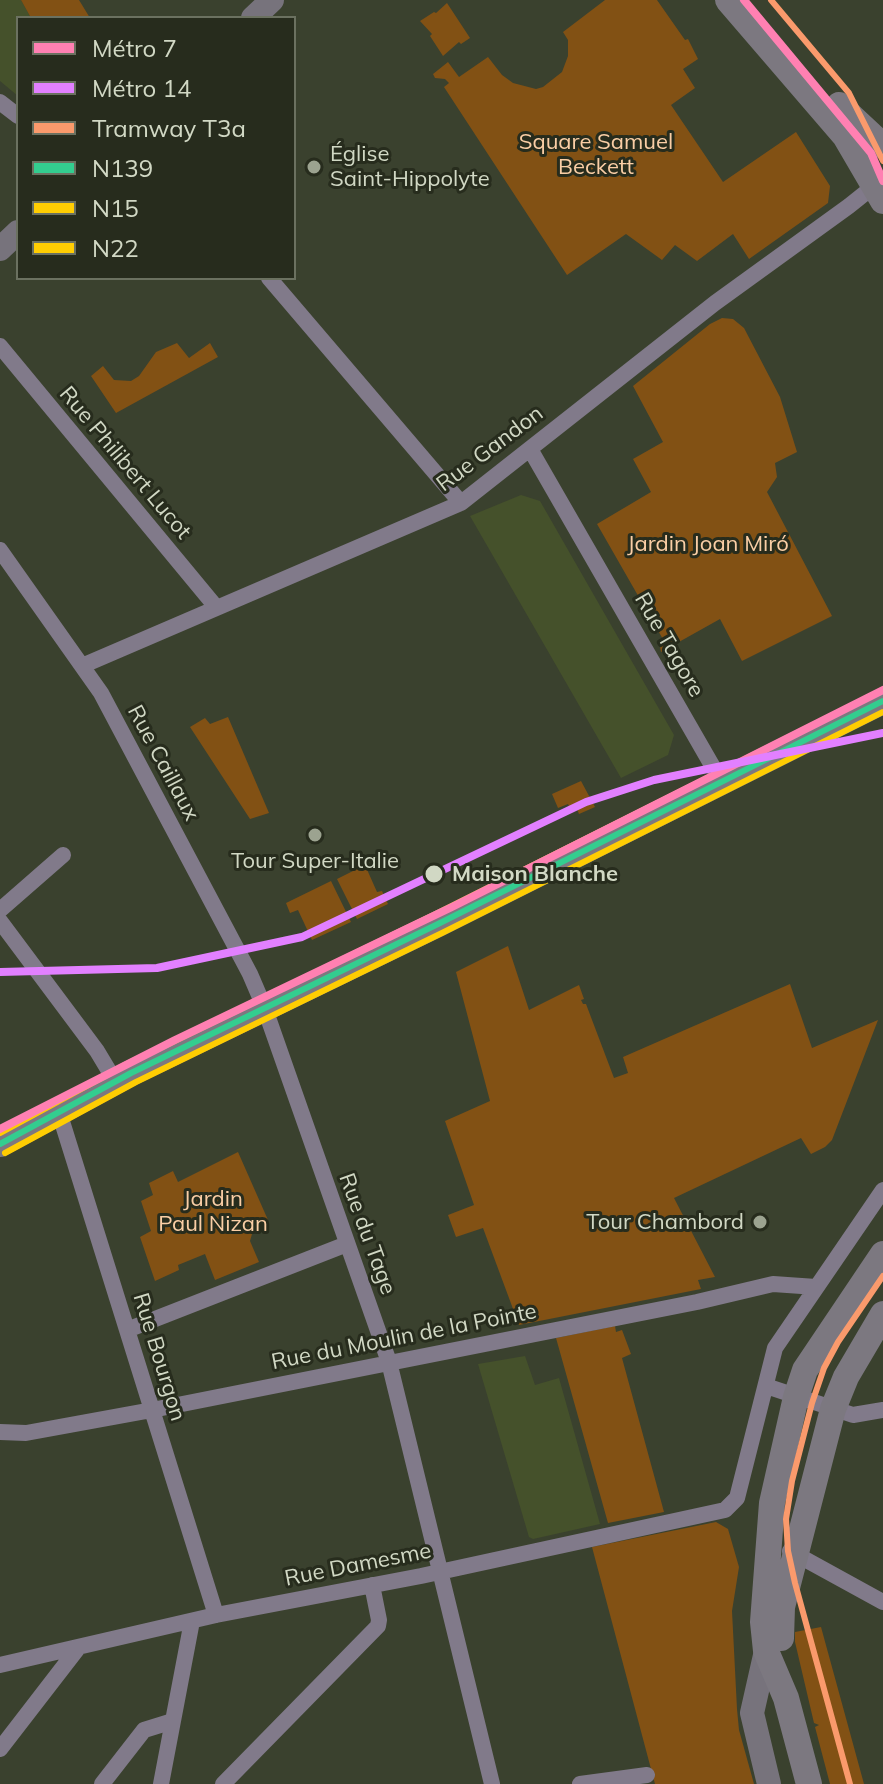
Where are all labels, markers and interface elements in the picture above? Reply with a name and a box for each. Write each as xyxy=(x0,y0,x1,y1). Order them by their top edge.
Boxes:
legend xyxy=(16,16,296,280)
text: Métro 7 xyxy=(92,33,177,63)
text: Métro 14 xyxy=(92,73,191,103)
text: Tramway T3a xyxy=(92,113,246,143)
park label: Square Samuel Beckett xyxy=(519,129,673,180)
place label: Église Saint-Hippolyte xyxy=(330,141,490,192)
text: N139 xyxy=(92,153,153,183)
marker: Église Saint-Hippolyte xyxy=(305,158,323,176)
text: N15 xyxy=(92,193,139,223)
text: N22 xyxy=(92,233,139,263)
street label: Rue Philibert Lucot xyxy=(53,381,197,545)
street label: Rue Gandon xyxy=(432,400,548,498)
park label: Jardin Joan Miró xyxy=(627,531,789,557)
street label: Rue Tagore xyxy=(629,588,709,702)
street label: Rue Caillaux xyxy=(122,701,204,825)
marker: Tour Super-Italie xyxy=(306,826,324,844)
place label: Tour Super-Italie xyxy=(231,848,399,874)
place label: Maison Blanche xyxy=(452,861,618,887)
marker: Maison Blanche xyxy=(423,863,445,885)
street label: Rue du Tage xyxy=(333,1170,401,1298)
park label: Jardin Paul Nizan xyxy=(158,1186,268,1238)
place label: Tour Chambord xyxy=(586,1209,744,1235)
marker: Tour Chambord xyxy=(751,1213,769,1231)
street label: Rue Bourgon xyxy=(127,1290,191,1424)
street label: Rue du Moulin de la Pointe xyxy=(269,1298,539,1376)
street label: Rue Damesme xyxy=(282,1538,434,1592)

